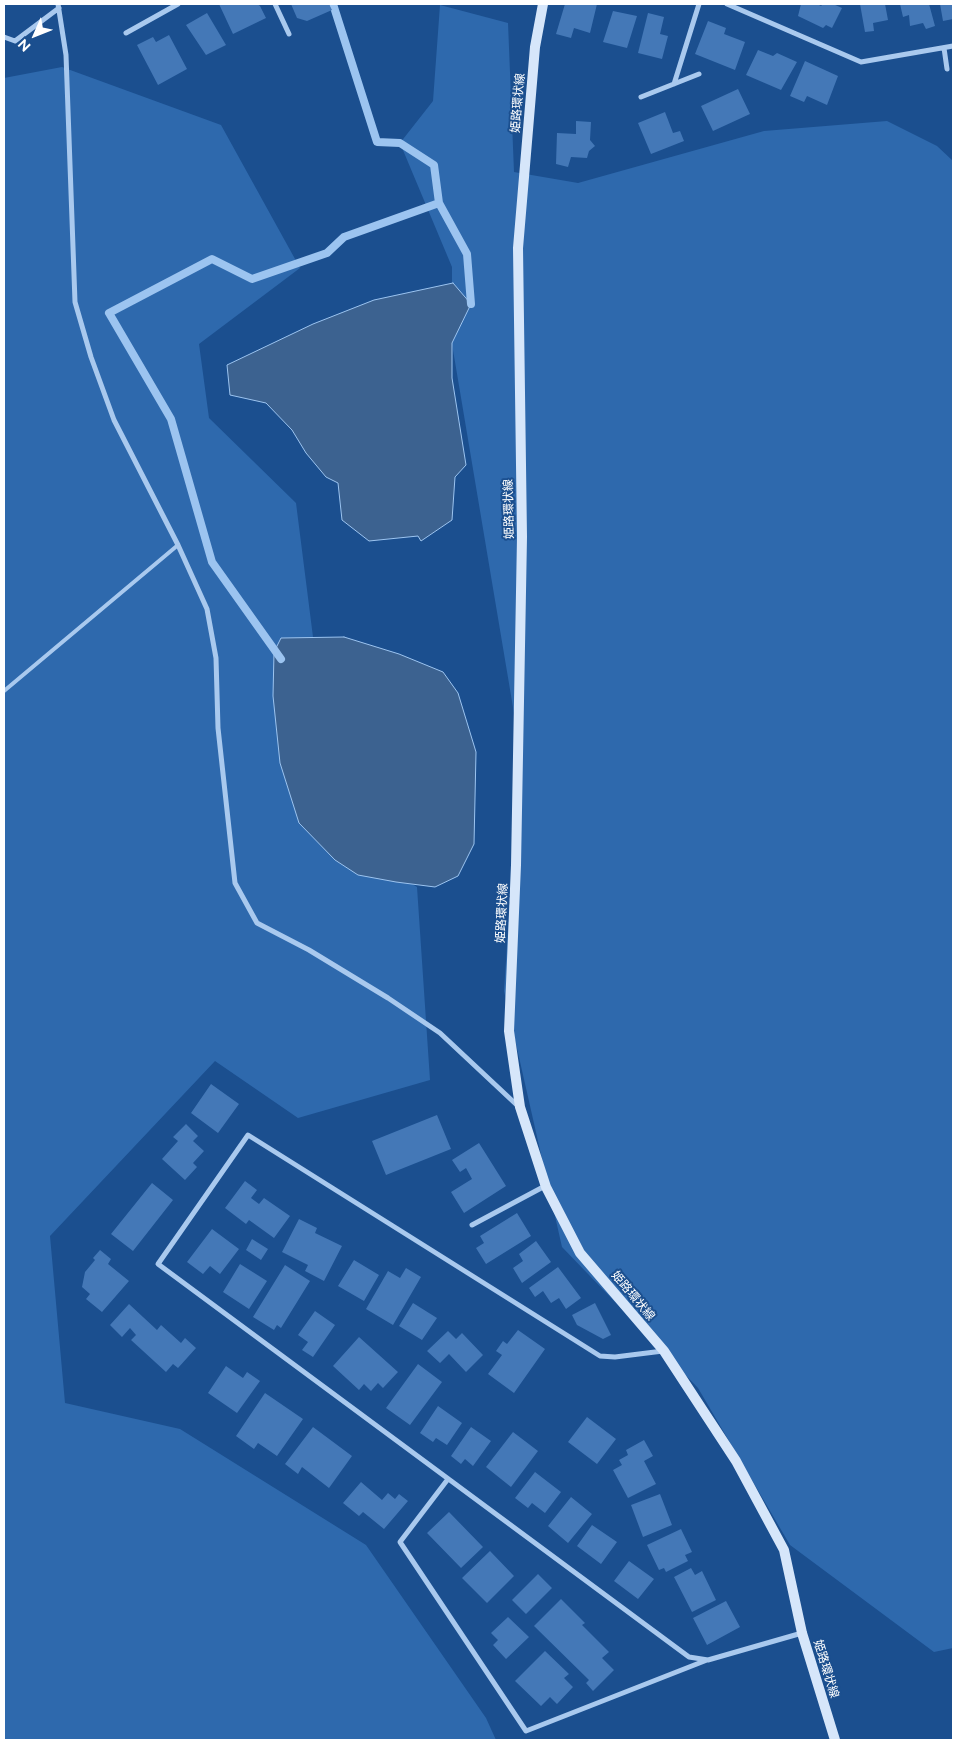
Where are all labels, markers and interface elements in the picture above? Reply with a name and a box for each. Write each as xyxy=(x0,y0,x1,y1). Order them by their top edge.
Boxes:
north arrow xyxy=(10,10,60,60)
text: N xyxy=(15,36,34,55)
street label: 姫路環状線 xyxy=(508,72,528,134)
street label: 姫路環状線 xyxy=(501,479,517,539)
street label: 姫路環状線 xyxy=(493,883,511,943)
street label: 姫路環状線 xyxy=(608,1268,658,1324)
street label: 姫路環状線 xyxy=(810,1638,842,1700)

